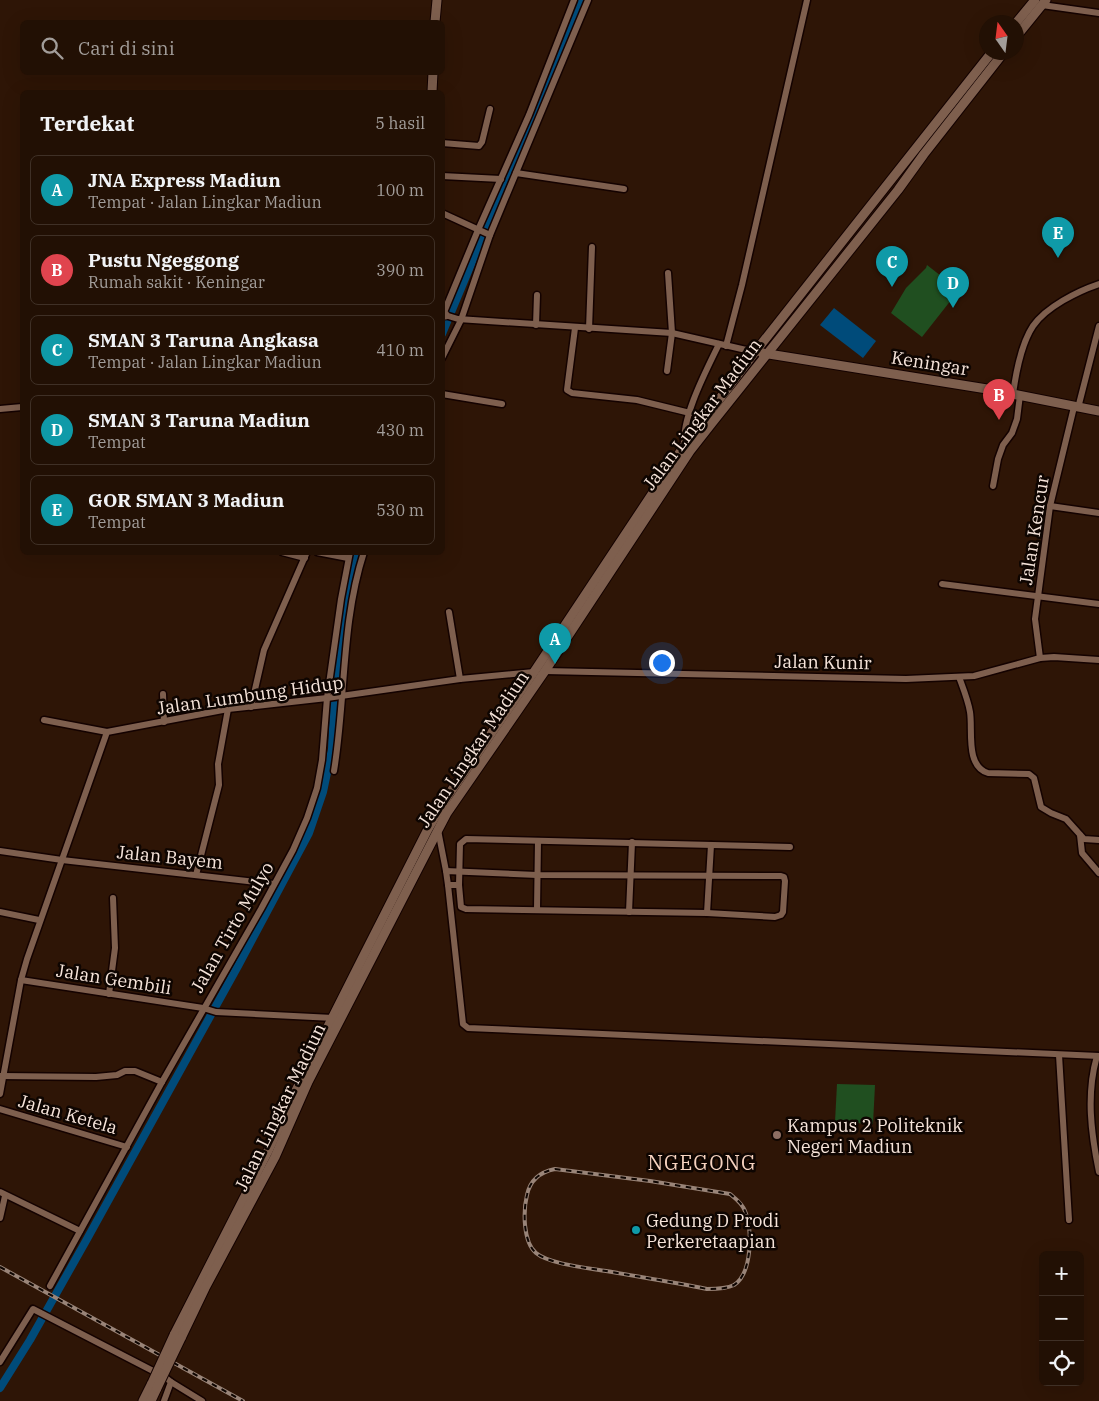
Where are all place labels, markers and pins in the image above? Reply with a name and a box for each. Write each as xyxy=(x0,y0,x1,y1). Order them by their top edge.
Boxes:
pin: E xyxy=(1042,217,1074,258)
pin: C xyxy=(876,246,908,287)
pin: D xyxy=(937,267,969,308)
pin: B xyxy=(983,379,1015,420)
pin: A xyxy=(539,623,571,664)
place label: Kampus 2 Politeknik Negeri Madiun xyxy=(787,1114,963,1158)
marker: Kampus 2 Politeknik Negeri Madiun xyxy=(771,1129,783,1141)
place label: Gedung D Prodi Perkeretaapian xyxy=(646,1209,780,1253)
marker: Gedung D Prodi Perkeretaapian xyxy=(630,1224,642,1236)

